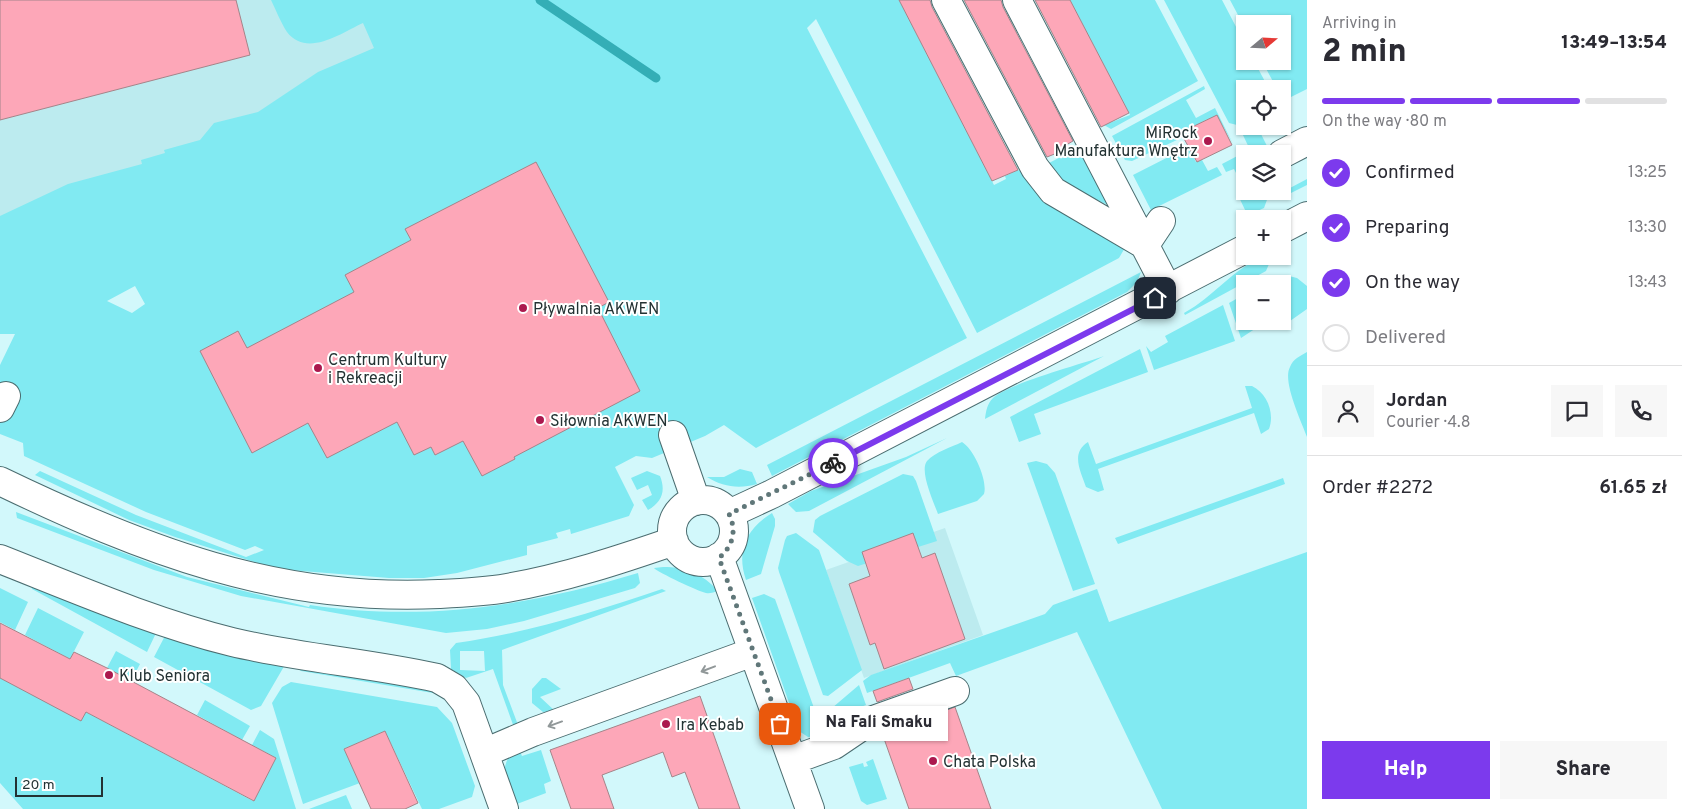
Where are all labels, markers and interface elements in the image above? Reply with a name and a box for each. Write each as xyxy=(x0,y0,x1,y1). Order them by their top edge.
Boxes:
text: Arriving in xyxy=(1322,14,1397,34)
north arrow xyxy=(1236,15,1291,70)
map controls xyxy=(1236,15,1291,330)
text: 13:49–13:54 xyxy=(1561,31,1667,55)
text: 2 min xyxy=(1322,33,1407,73)
button: locate xyxy=(1236,80,1291,135)
text: On the way · 80 m xyxy=(1322,112,1447,132)
place label: MiRock Manufaktura Wnętrz xyxy=(1055,124,1198,162)
marker: MiRock Manufaktura Wnętrz xyxy=(1202,135,1214,147)
button: layers xyxy=(1236,145,1291,200)
icon: check xyxy=(1322,159,1350,187)
text: Confirmed xyxy=(1365,161,1455,185)
text: 13:25 xyxy=(1628,163,1667,183)
button: + xyxy=(1236,210,1291,265)
icon: check xyxy=(1322,214,1350,242)
text: Preparing xyxy=(1365,216,1449,240)
text: 13:30 xyxy=(1628,218,1667,238)
icon: check xyxy=(1322,269,1350,297)
text: On the way xyxy=(1365,271,1460,295)
text: 13:43 xyxy=(1628,273,1667,293)
button: − xyxy=(1236,275,1291,330)
pin xyxy=(1134,277,1176,319)
icon: home xyxy=(1141,284,1169,312)
place label: Pływalnia AKWEN xyxy=(533,300,659,320)
marker: Pływalnia AKWEN xyxy=(517,302,529,314)
text: Delivered xyxy=(1365,326,1446,350)
place label: Centrum Kultury i Rekreacji xyxy=(328,351,447,389)
marker: Centrum Kultury i Rekreacji xyxy=(312,362,324,374)
button: person xyxy=(1322,385,1374,437)
button: chat xyxy=(1551,385,1603,437)
button: phone xyxy=(1615,385,1667,437)
text: Jordan xyxy=(1386,389,1448,413)
place label: Siłownia AKWEN xyxy=(550,412,668,432)
text: Courier · 4.8 xyxy=(1386,413,1470,433)
marker: Siłownia AKWEN xyxy=(534,414,546,426)
courier xyxy=(808,438,858,488)
icon: bike xyxy=(819,449,847,477)
text: Order #2272 xyxy=(1322,476,1433,500)
text: 61.65 zł xyxy=(1599,476,1667,500)
one-way arrow xyxy=(700,665,716,674)
place label: Klub Seniora xyxy=(119,667,210,687)
marker: Klub Seniora xyxy=(103,669,115,681)
pin xyxy=(759,703,801,745)
callout: Na Fali Smaku xyxy=(810,706,948,742)
icon: bag xyxy=(766,710,794,738)
text: Na Fali Smaku xyxy=(825,713,933,733)
place label: Ira Kebab xyxy=(676,716,744,736)
marker: Ira Kebab xyxy=(660,718,672,730)
one-way arrow xyxy=(548,720,563,729)
button: Help xyxy=(1322,741,1490,799)
button: Share xyxy=(1500,741,1667,799)
place label: Chata Polska xyxy=(943,753,1036,773)
marker: Chata Polska xyxy=(927,755,939,767)
scale bar xyxy=(15,774,102,797)
text: 20 m xyxy=(22,777,55,794)

